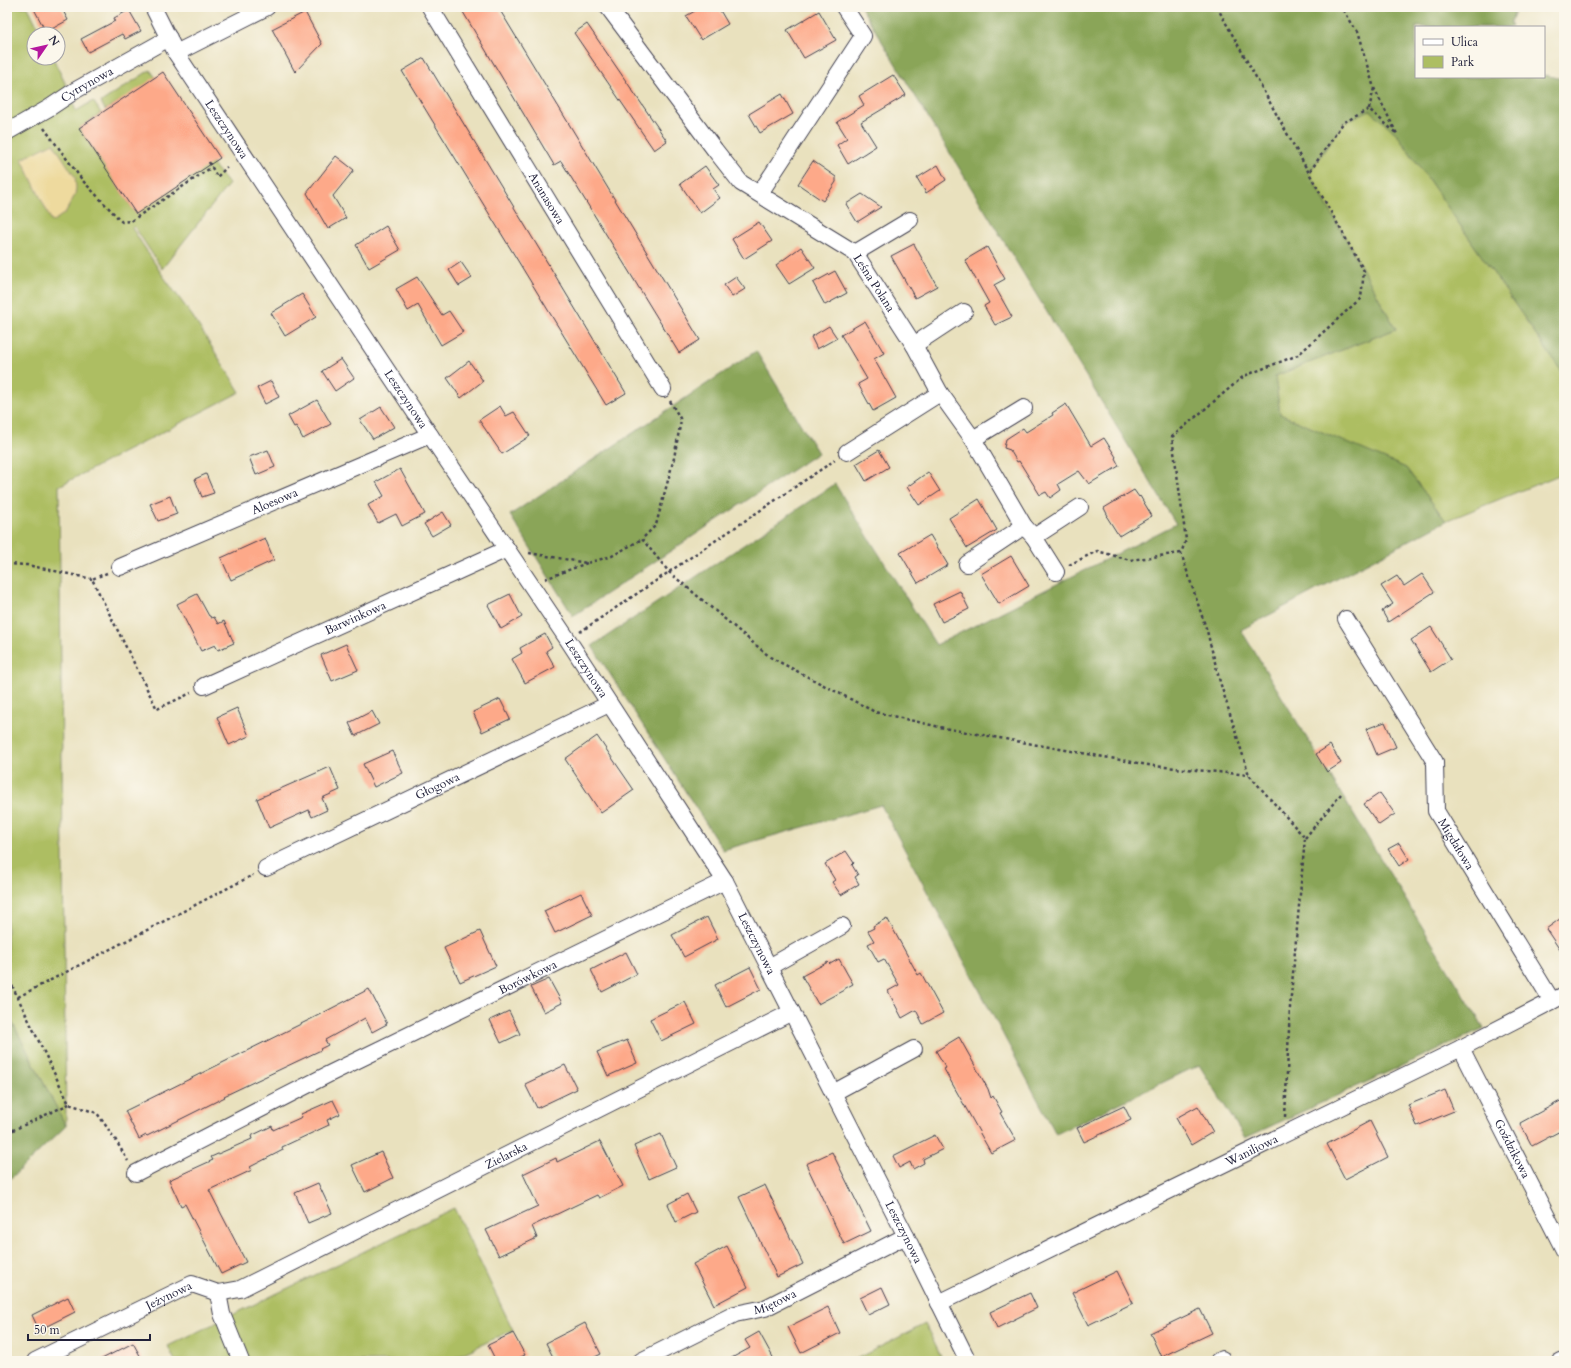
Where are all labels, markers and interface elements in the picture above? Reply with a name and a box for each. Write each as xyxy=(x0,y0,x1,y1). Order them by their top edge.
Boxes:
north arrow xyxy=(26,26,66,66)
legend xyxy=(1415,26,1545,78)
text: N xyxy=(45,33,63,49)
text: Ulica xyxy=(1451,34,1479,50)
text: Park xyxy=(1451,54,1475,70)
street label: Cytrynowa xyxy=(57,62,117,106)
street label: Leszczynowa xyxy=(201,97,252,162)
street label: Ananasowa xyxy=(525,169,569,228)
street label: Leśna Polana xyxy=(850,251,899,316)
street label: Leszczynowa xyxy=(381,367,432,432)
street label: Aloesowa xyxy=(249,484,301,518)
street label: Barwinkowa xyxy=(322,597,389,638)
street label: Leszczynowa xyxy=(561,636,612,702)
street label: Głogowa xyxy=(413,768,463,803)
street label: Migdałowa xyxy=(1434,815,1478,873)
street label: Leszczynowa xyxy=(734,910,780,978)
street label: Borówkowa xyxy=(496,956,560,998)
street label: Goździkowa xyxy=(1491,1116,1534,1182)
street label: Waniliowa xyxy=(1222,1130,1281,1170)
street label: Zielarska xyxy=(482,1138,531,1173)
street label: Leszczynowa xyxy=(882,1198,927,1267)
street label: Jeżynowa xyxy=(141,1277,195,1314)
street label: Miętowa xyxy=(752,1285,800,1318)
scale bar xyxy=(28,1316,150,1342)
text: 50 m xyxy=(34,1322,61,1338)

